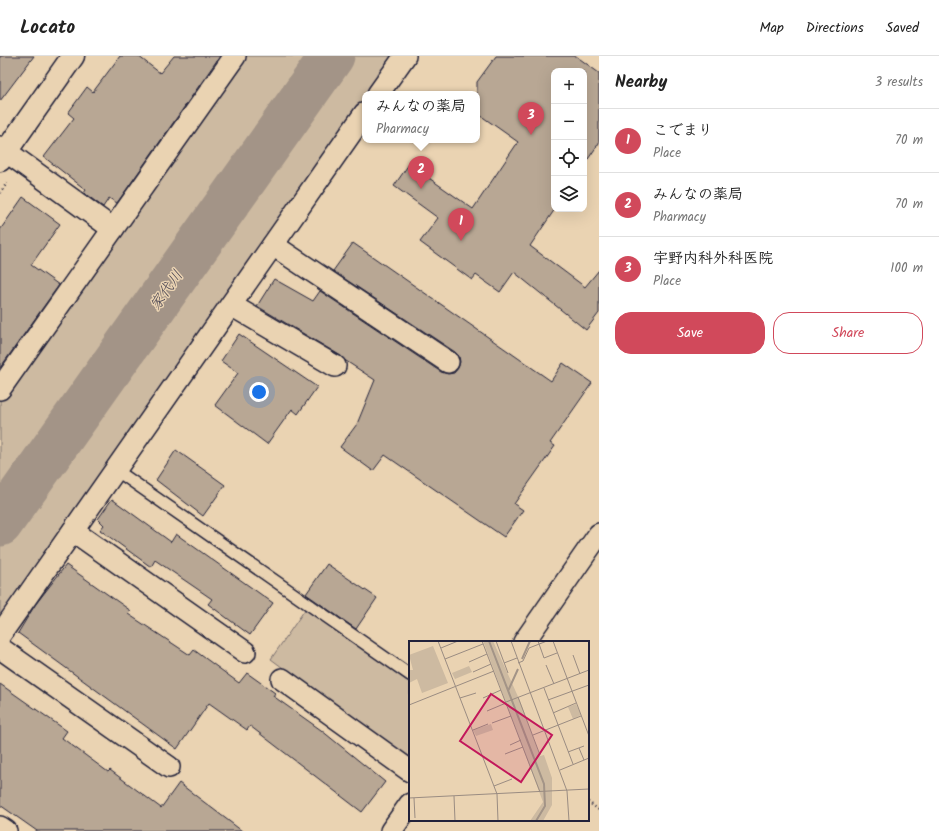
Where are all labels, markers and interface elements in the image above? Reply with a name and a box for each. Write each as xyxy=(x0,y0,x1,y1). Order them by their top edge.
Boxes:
text: Locato xyxy=(20,13,75,43)
text: Map xyxy=(759,17,784,39)
text: Directions xyxy=(806,17,864,39)
text: Saved xyxy=(886,17,919,39)
map controls xyxy=(551,68,587,212)
button: + xyxy=(551,68,587,104)
text: Nearby xyxy=(615,69,667,96)
text: 3 results xyxy=(875,72,923,93)
popup xyxy=(362,91,480,143)
text: みんなの薬局 xyxy=(376,95,466,119)
pin: 3 xyxy=(518,102,544,135)
button: − xyxy=(551,104,587,140)
text: Pharmacy xyxy=(376,119,429,140)
text: こでまり xyxy=(653,119,713,143)
text: 1 xyxy=(626,130,630,151)
text: 70 m xyxy=(895,130,923,151)
button: locate xyxy=(551,140,587,176)
text: Place xyxy=(653,143,681,164)
pin: 2 xyxy=(408,156,434,189)
button: layers xyxy=(551,176,587,212)
text: みんなの薬局 xyxy=(653,183,743,207)
text: 2 xyxy=(624,194,632,215)
text: 70 m xyxy=(895,194,923,215)
text: Pharmacy xyxy=(653,207,706,228)
pin: 1 xyxy=(448,208,474,241)
text: 宇野内科外科医院 xyxy=(653,247,773,271)
text: 3 xyxy=(624,258,632,279)
text: 100 m xyxy=(890,258,923,279)
water label: 家代川 xyxy=(144,265,190,316)
text: Place xyxy=(653,271,681,292)
button: Save xyxy=(615,312,765,354)
button: Share xyxy=(773,312,923,354)
your location xyxy=(249,382,269,402)
inset map xyxy=(409,641,589,821)

